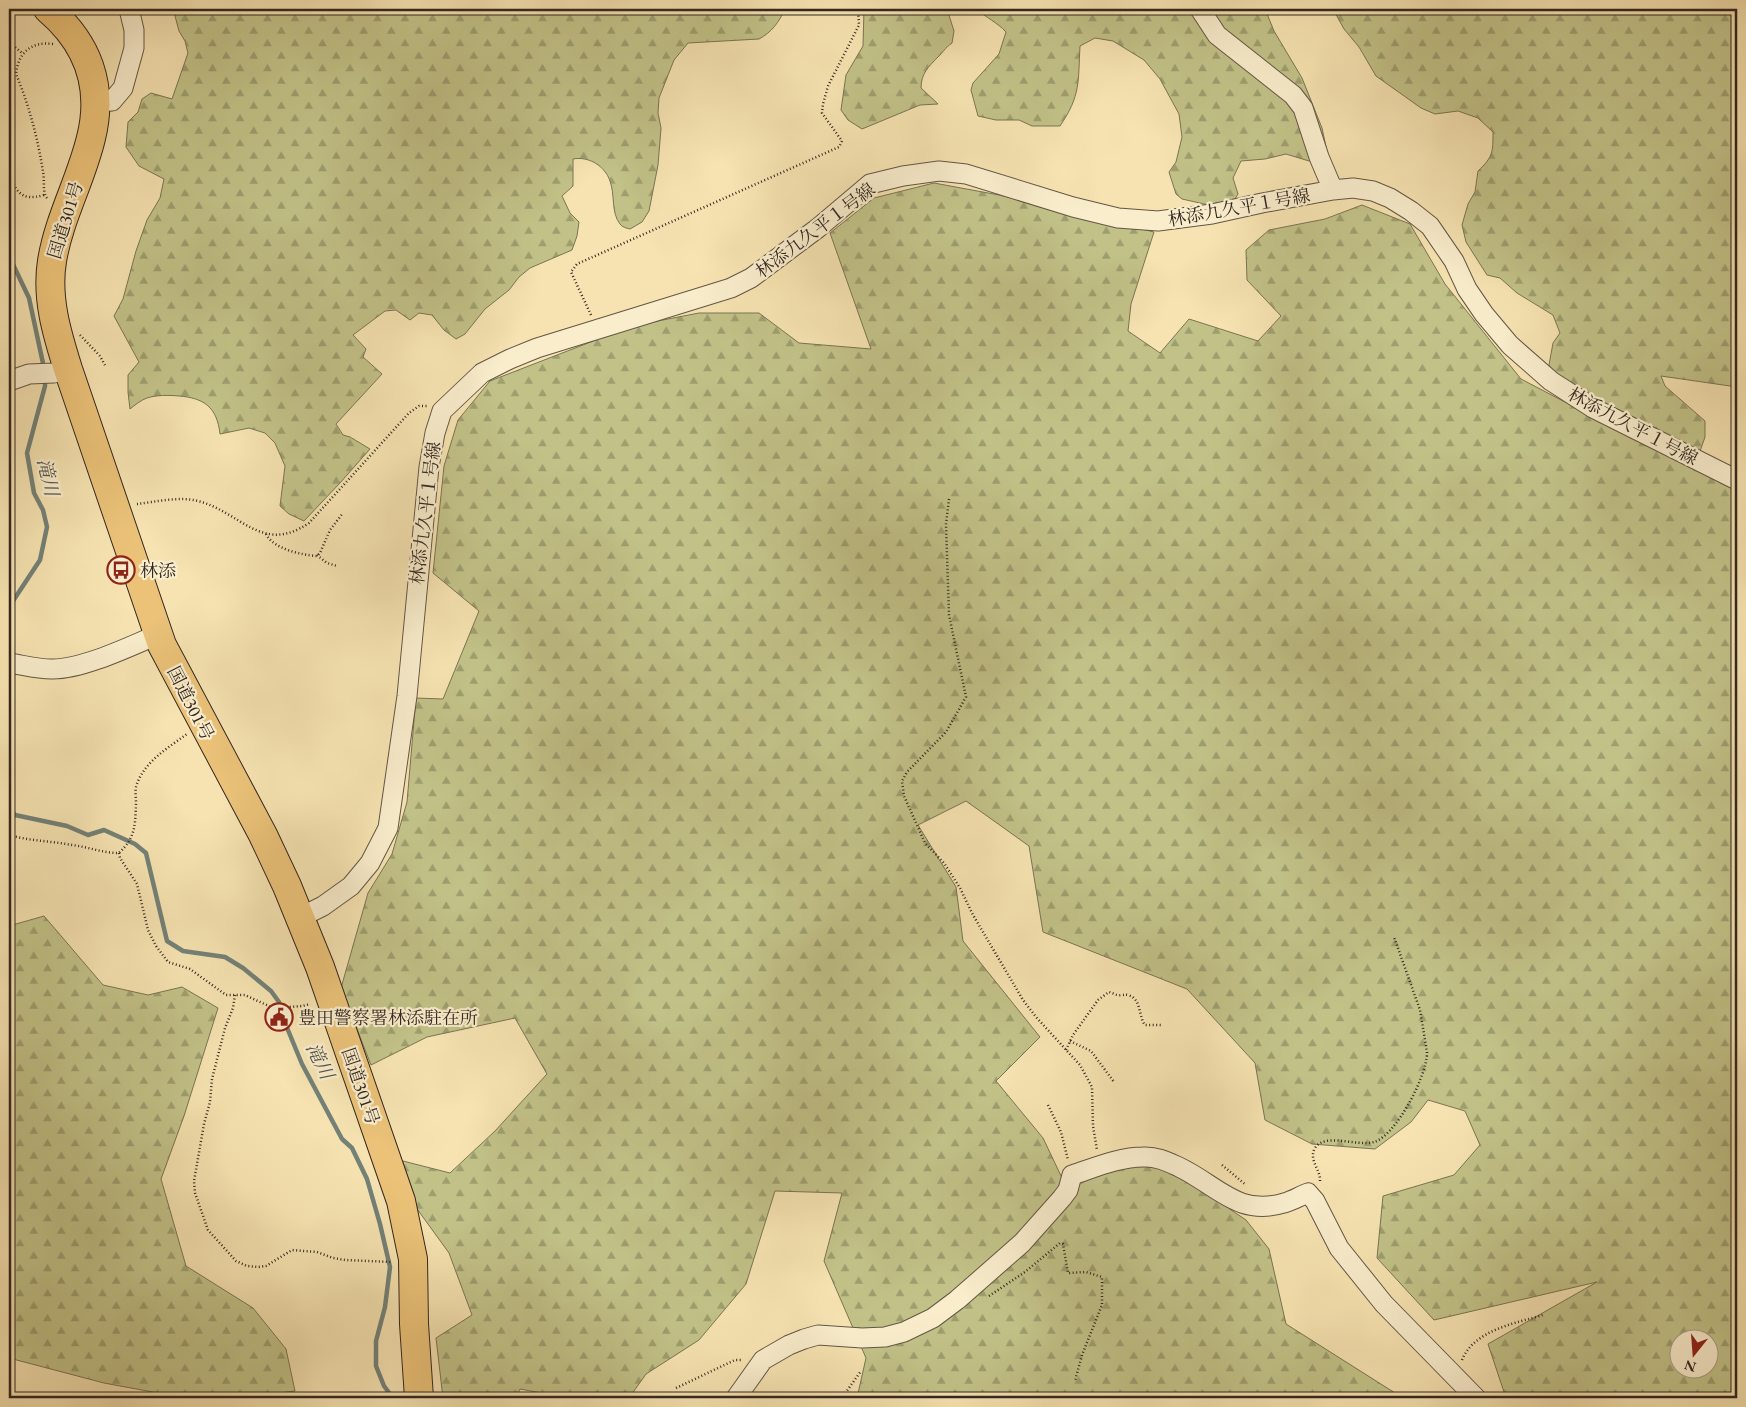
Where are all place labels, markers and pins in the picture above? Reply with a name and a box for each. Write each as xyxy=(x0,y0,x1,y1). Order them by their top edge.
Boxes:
bus stop icon: 林添 xyxy=(106,555,136,585)
place label: 林添 xyxy=(140,559,176,582)
public building icon: 豊田警察署林添駐在所 xyxy=(264,1002,294,1032)
place label: 豊田警察署林添駐在所 xyxy=(298,1006,478,1029)

